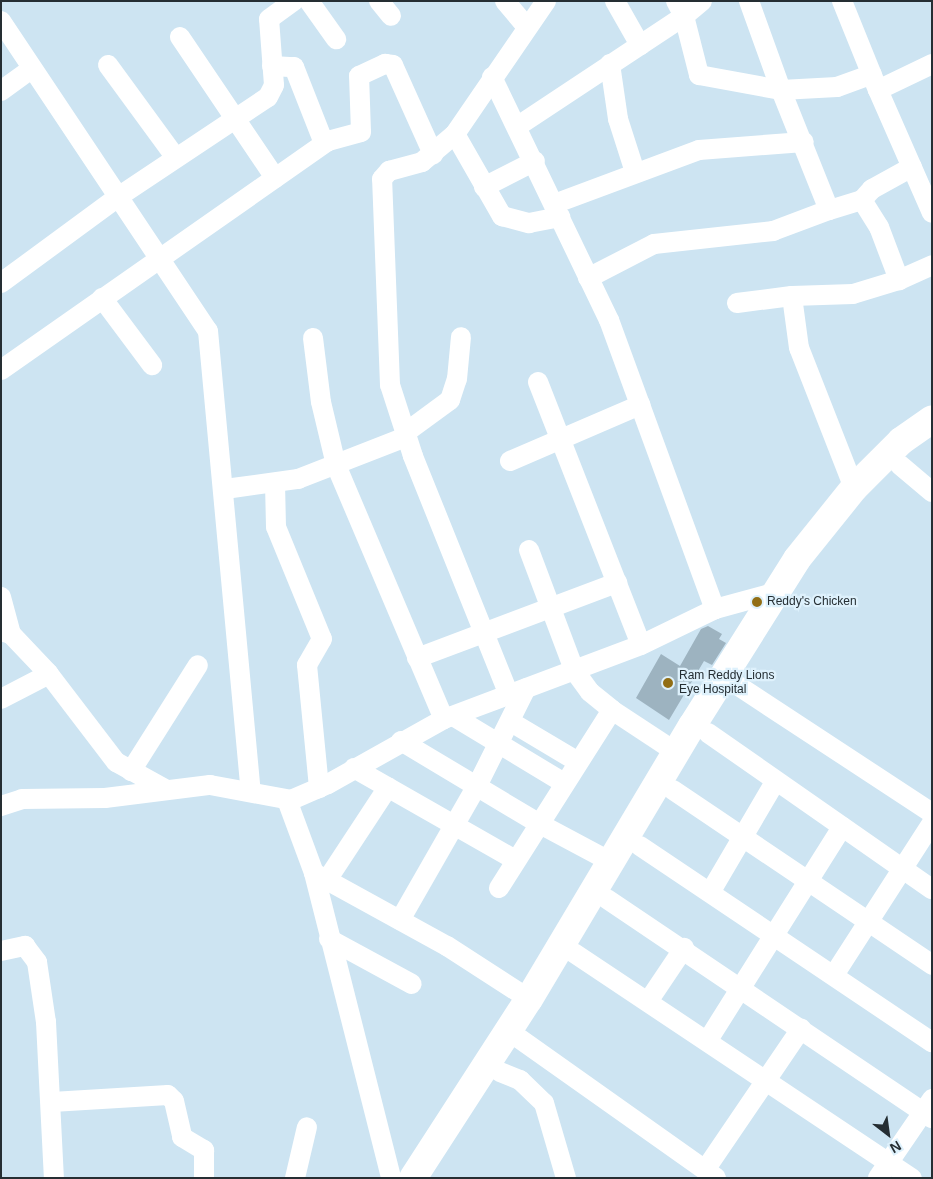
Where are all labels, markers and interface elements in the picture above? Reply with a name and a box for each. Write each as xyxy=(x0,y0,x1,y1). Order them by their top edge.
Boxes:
place label: Reddy's Chicken xyxy=(767,595,857,609)
marker: Reddy's Chicken xyxy=(751,596,763,608)
place label: Ram Reddy Lions Eye Hospital xyxy=(679,669,774,697)
marker: Ram Reddy Lions Eye Hospital xyxy=(661,676,675,690)
north arrow xyxy=(863,1109,913,1159)
text: N xyxy=(887,1138,904,1156)

